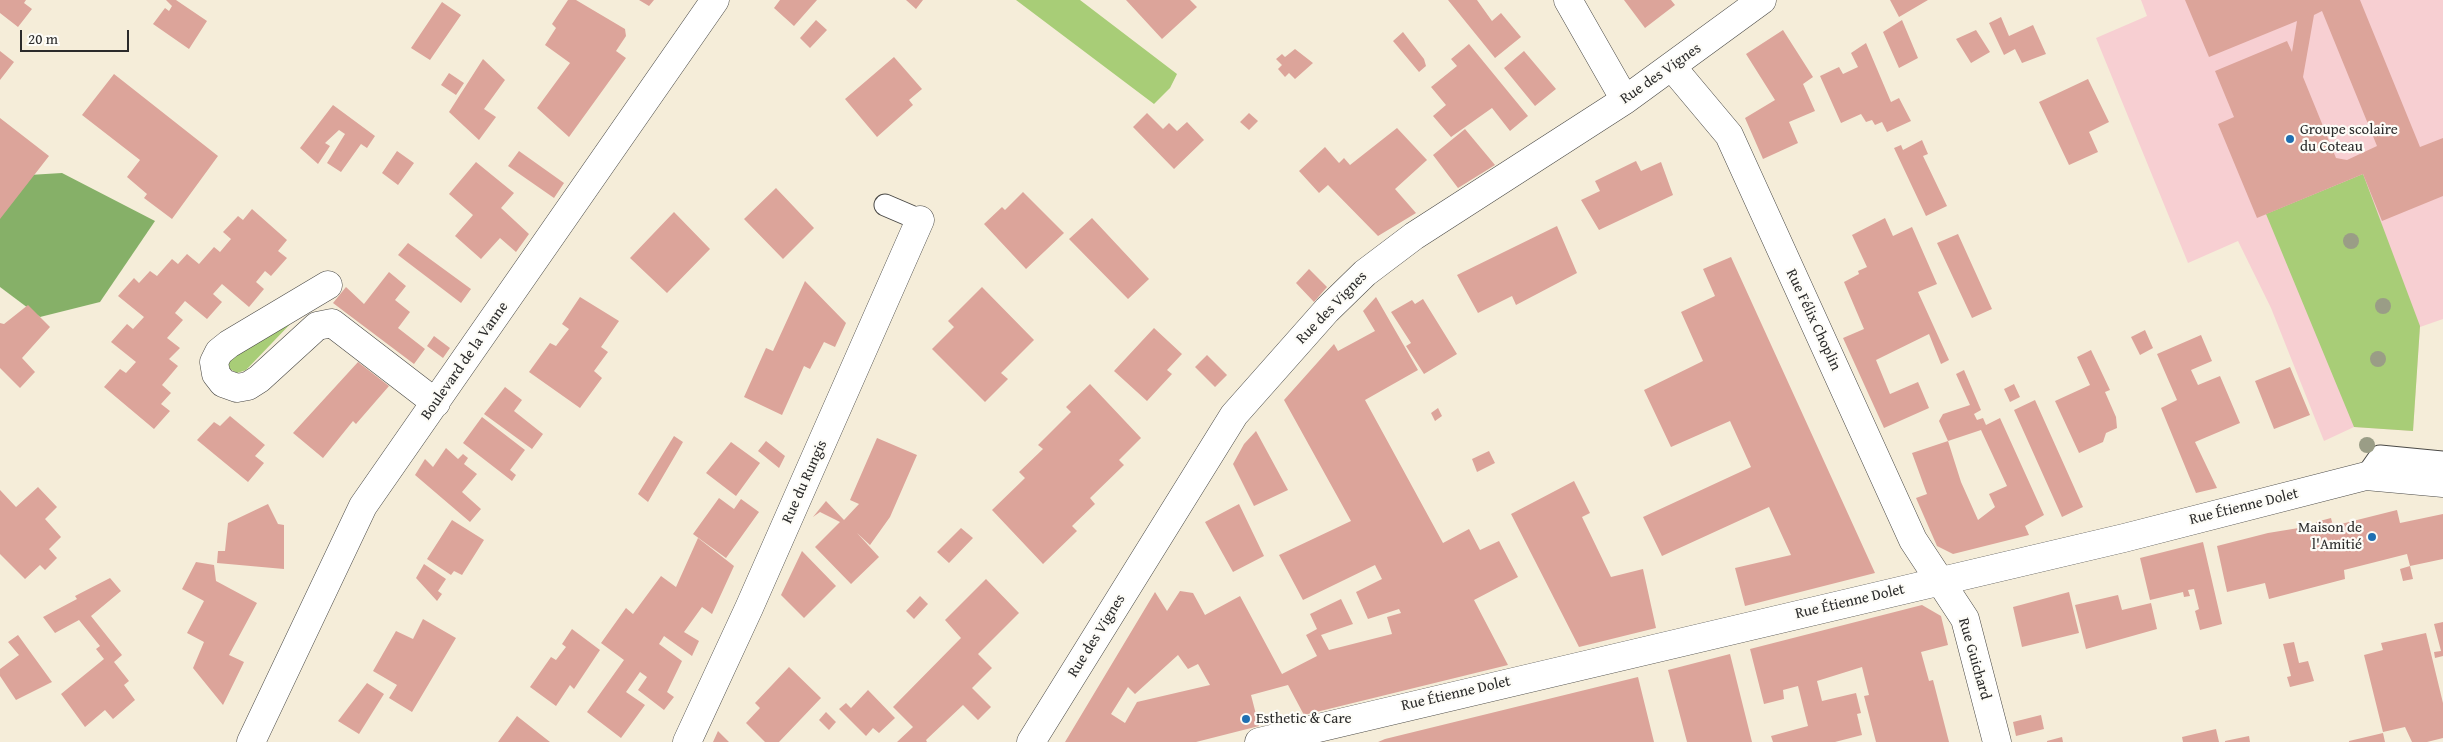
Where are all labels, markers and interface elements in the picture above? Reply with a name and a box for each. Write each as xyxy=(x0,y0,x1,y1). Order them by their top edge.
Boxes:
scale bar xyxy=(22,20,131,52)
text: 20 m xyxy=(28,28,58,49)
street label: Rue des Vignes xyxy=(1617,40,1705,108)
place label: Groupe scolaire du Coteau xyxy=(2300,121,2398,156)
marker: Groupe scolaire du Coteau xyxy=(2284,133,2296,145)
street label: Rue Félix Choplin xyxy=(1782,266,1844,374)
street label: Rue des Vignes xyxy=(1293,268,1371,348)
street label: Boulevard de la Vanne xyxy=(417,299,513,423)
street label: Rue du Rungis xyxy=(779,438,831,526)
street label: Rue Étienne Dolet xyxy=(2188,485,2300,529)
place label: Maison de l'Amitié xyxy=(2298,519,2362,554)
marker: Maison de l'Amitié xyxy=(2366,531,2378,543)
street label: Rue Étienne Dolet xyxy=(1794,581,1906,623)
street label: Rue des Vignes xyxy=(1064,591,1130,681)
street label: Rue Guichard xyxy=(1954,616,1994,702)
street label: Rue Étienne Dolet xyxy=(1400,673,1512,715)
place label: Esthetic & Care xyxy=(1256,710,1351,728)
marker: Esthetic & Care xyxy=(1240,713,1252,725)

